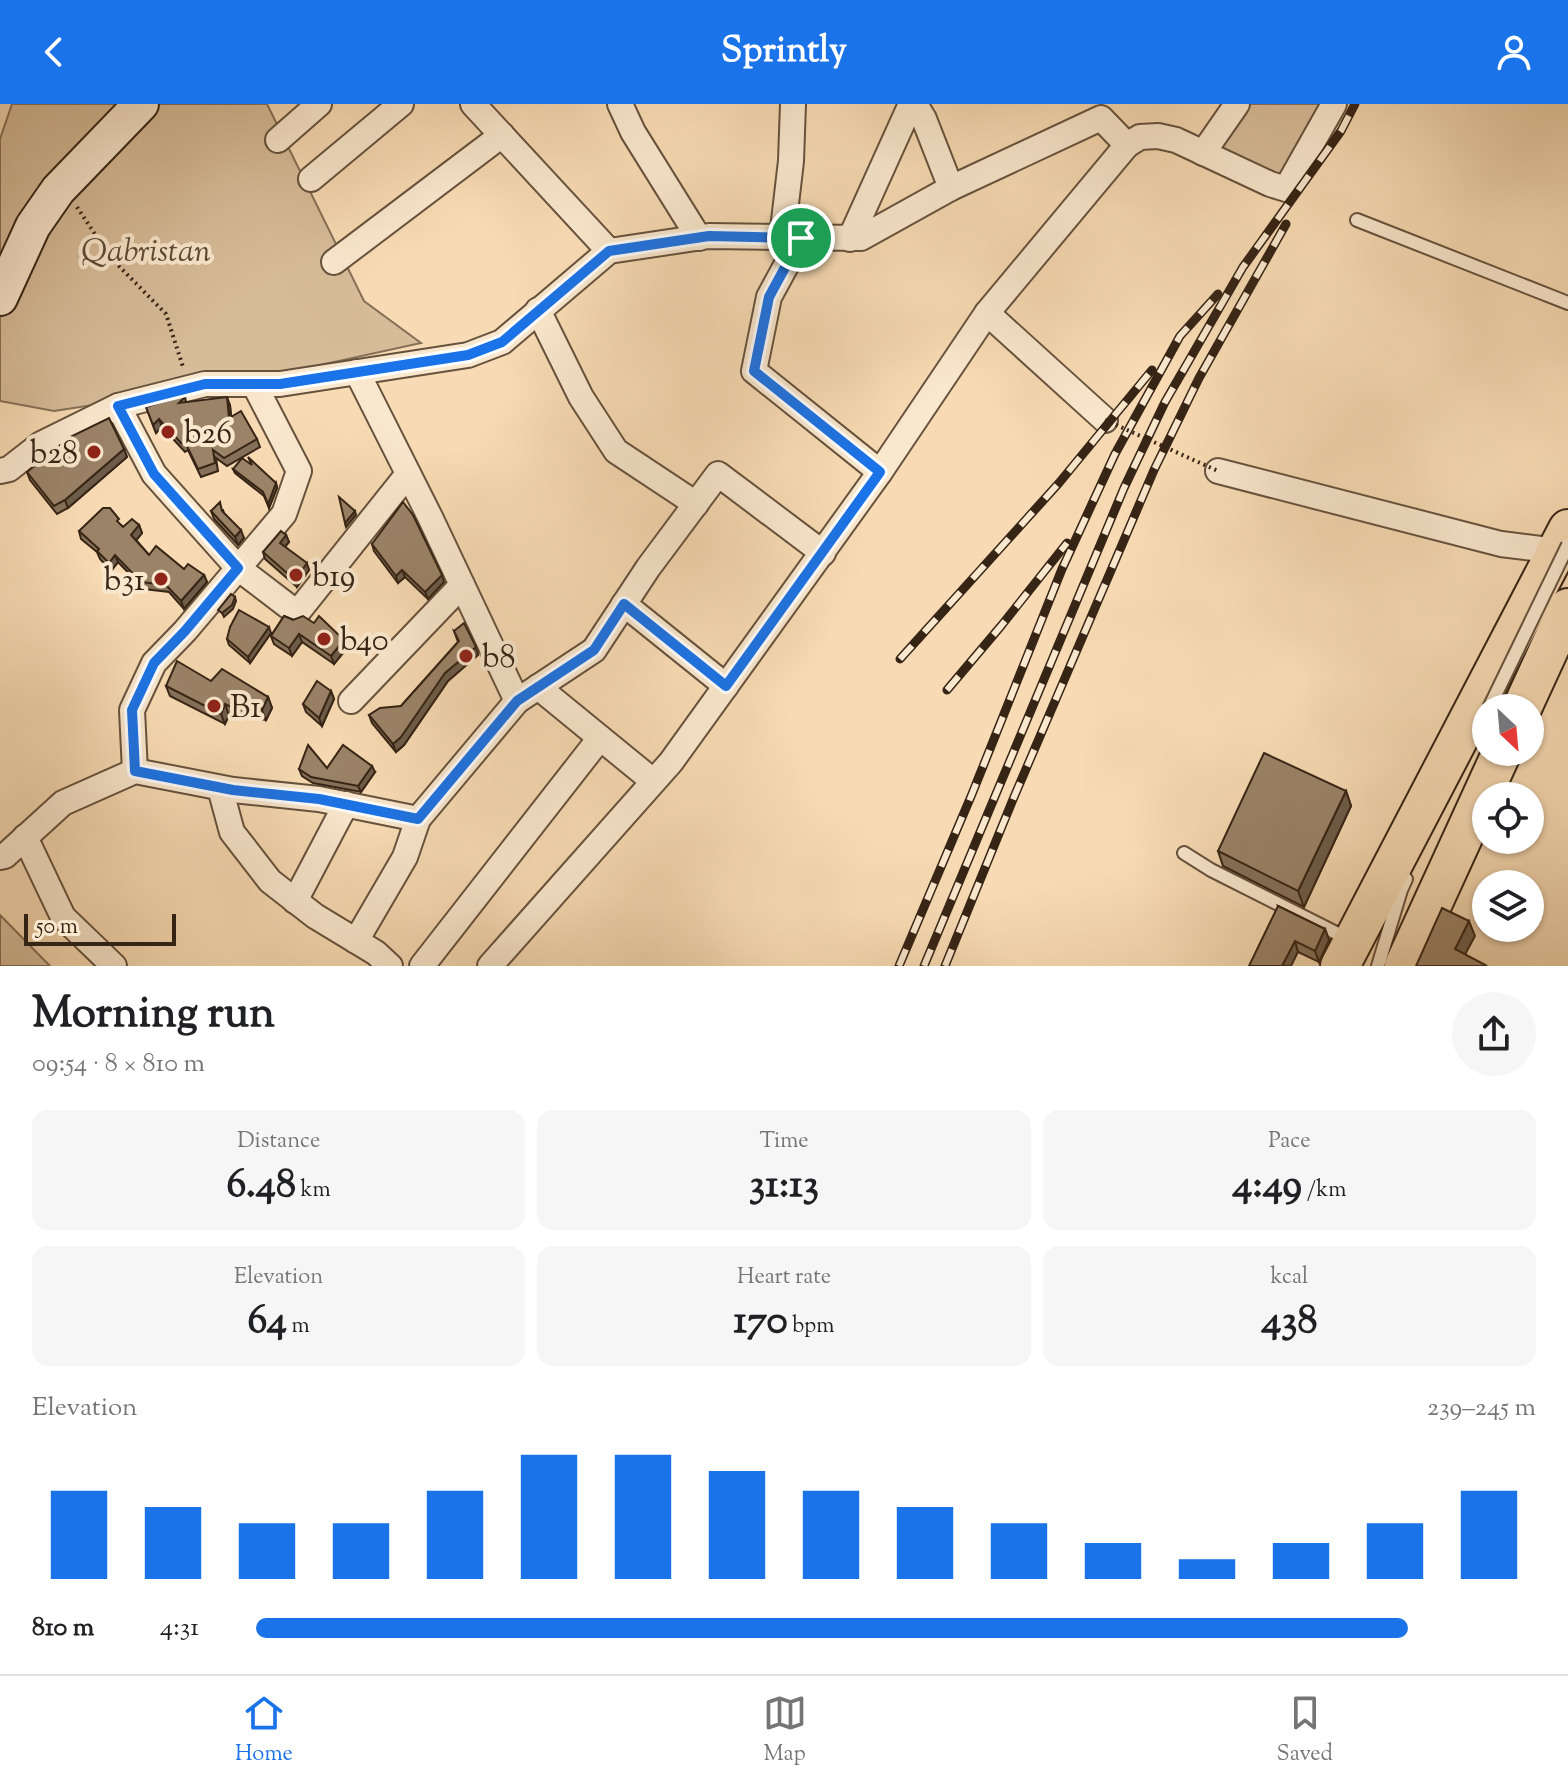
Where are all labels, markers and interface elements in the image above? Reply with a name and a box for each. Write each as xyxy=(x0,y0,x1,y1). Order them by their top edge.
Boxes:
text: Sprintly xyxy=(721,26,847,78)
icon: back xyxy=(32,30,76,74)
icon: person xyxy=(1492,30,1536,74)
pin xyxy=(767,204,835,272)
icon: arrive xyxy=(779,216,823,260)
park label: Qabristan xyxy=(81,230,211,276)
place label: b26 xyxy=(184,412,232,458)
marker: b26 xyxy=(159,423,177,441)
place label: b28 xyxy=(30,432,78,478)
marker: b28 xyxy=(85,443,103,461)
place label: b19 xyxy=(312,555,355,601)
place label: b31 xyxy=(104,559,145,605)
marker: b19 xyxy=(287,566,305,584)
marker: b31 xyxy=(152,570,170,588)
place label: b40 xyxy=(340,619,389,665)
marker: b40 xyxy=(315,630,333,648)
place label: b8 xyxy=(482,636,516,682)
marker: b8 xyxy=(457,647,475,665)
place label: B1 xyxy=(230,686,261,732)
north arrow xyxy=(1472,694,1544,766)
map controls xyxy=(1472,694,1544,942)
marker: B1 xyxy=(205,697,223,715)
button: locate xyxy=(1472,782,1544,854)
button: layers xyxy=(1472,870,1544,942)
scale bar xyxy=(24,910,176,946)
text: 50 m xyxy=(36,912,78,944)
text: Morning run xyxy=(32,984,275,1047)
button: share xyxy=(1452,992,1536,1076)
text: 09:54 · 8 × 810 m xyxy=(32,1046,205,1083)
text: Distance xyxy=(237,1126,320,1158)
text: Time xyxy=(760,1126,808,1158)
text: Pace xyxy=(1268,1126,1310,1158)
text: 6.48 xyxy=(227,1158,296,1215)
text: 31:13 xyxy=(749,1158,819,1215)
text: 4:49 xyxy=(1232,1158,1302,1215)
text: km xyxy=(296,1175,331,1207)
text: /km xyxy=(1302,1175,1346,1207)
text: Elevation xyxy=(234,1262,323,1294)
text: Heart rate xyxy=(737,1262,831,1294)
text: kcal xyxy=(1270,1262,1308,1294)
text: 64 xyxy=(248,1294,287,1351)
text: 170 xyxy=(734,1294,788,1351)
text: 438 xyxy=(1261,1294,1317,1351)
text: m xyxy=(287,1311,310,1343)
text: bpm xyxy=(788,1311,834,1343)
text: Elevation xyxy=(32,1390,137,1427)
text: 239–245 m xyxy=(1427,1390,1536,1427)
text: 810 m xyxy=(32,1610,94,1647)
text: 4:31 xyxy=(160,1610,199,1647)
tab: Home xyxy=(235,1691,293,1771)
tab: Map xyxy=(763,1691,807,1771)
tab: Saved xyxy=(1277,1691,1333,1771)

